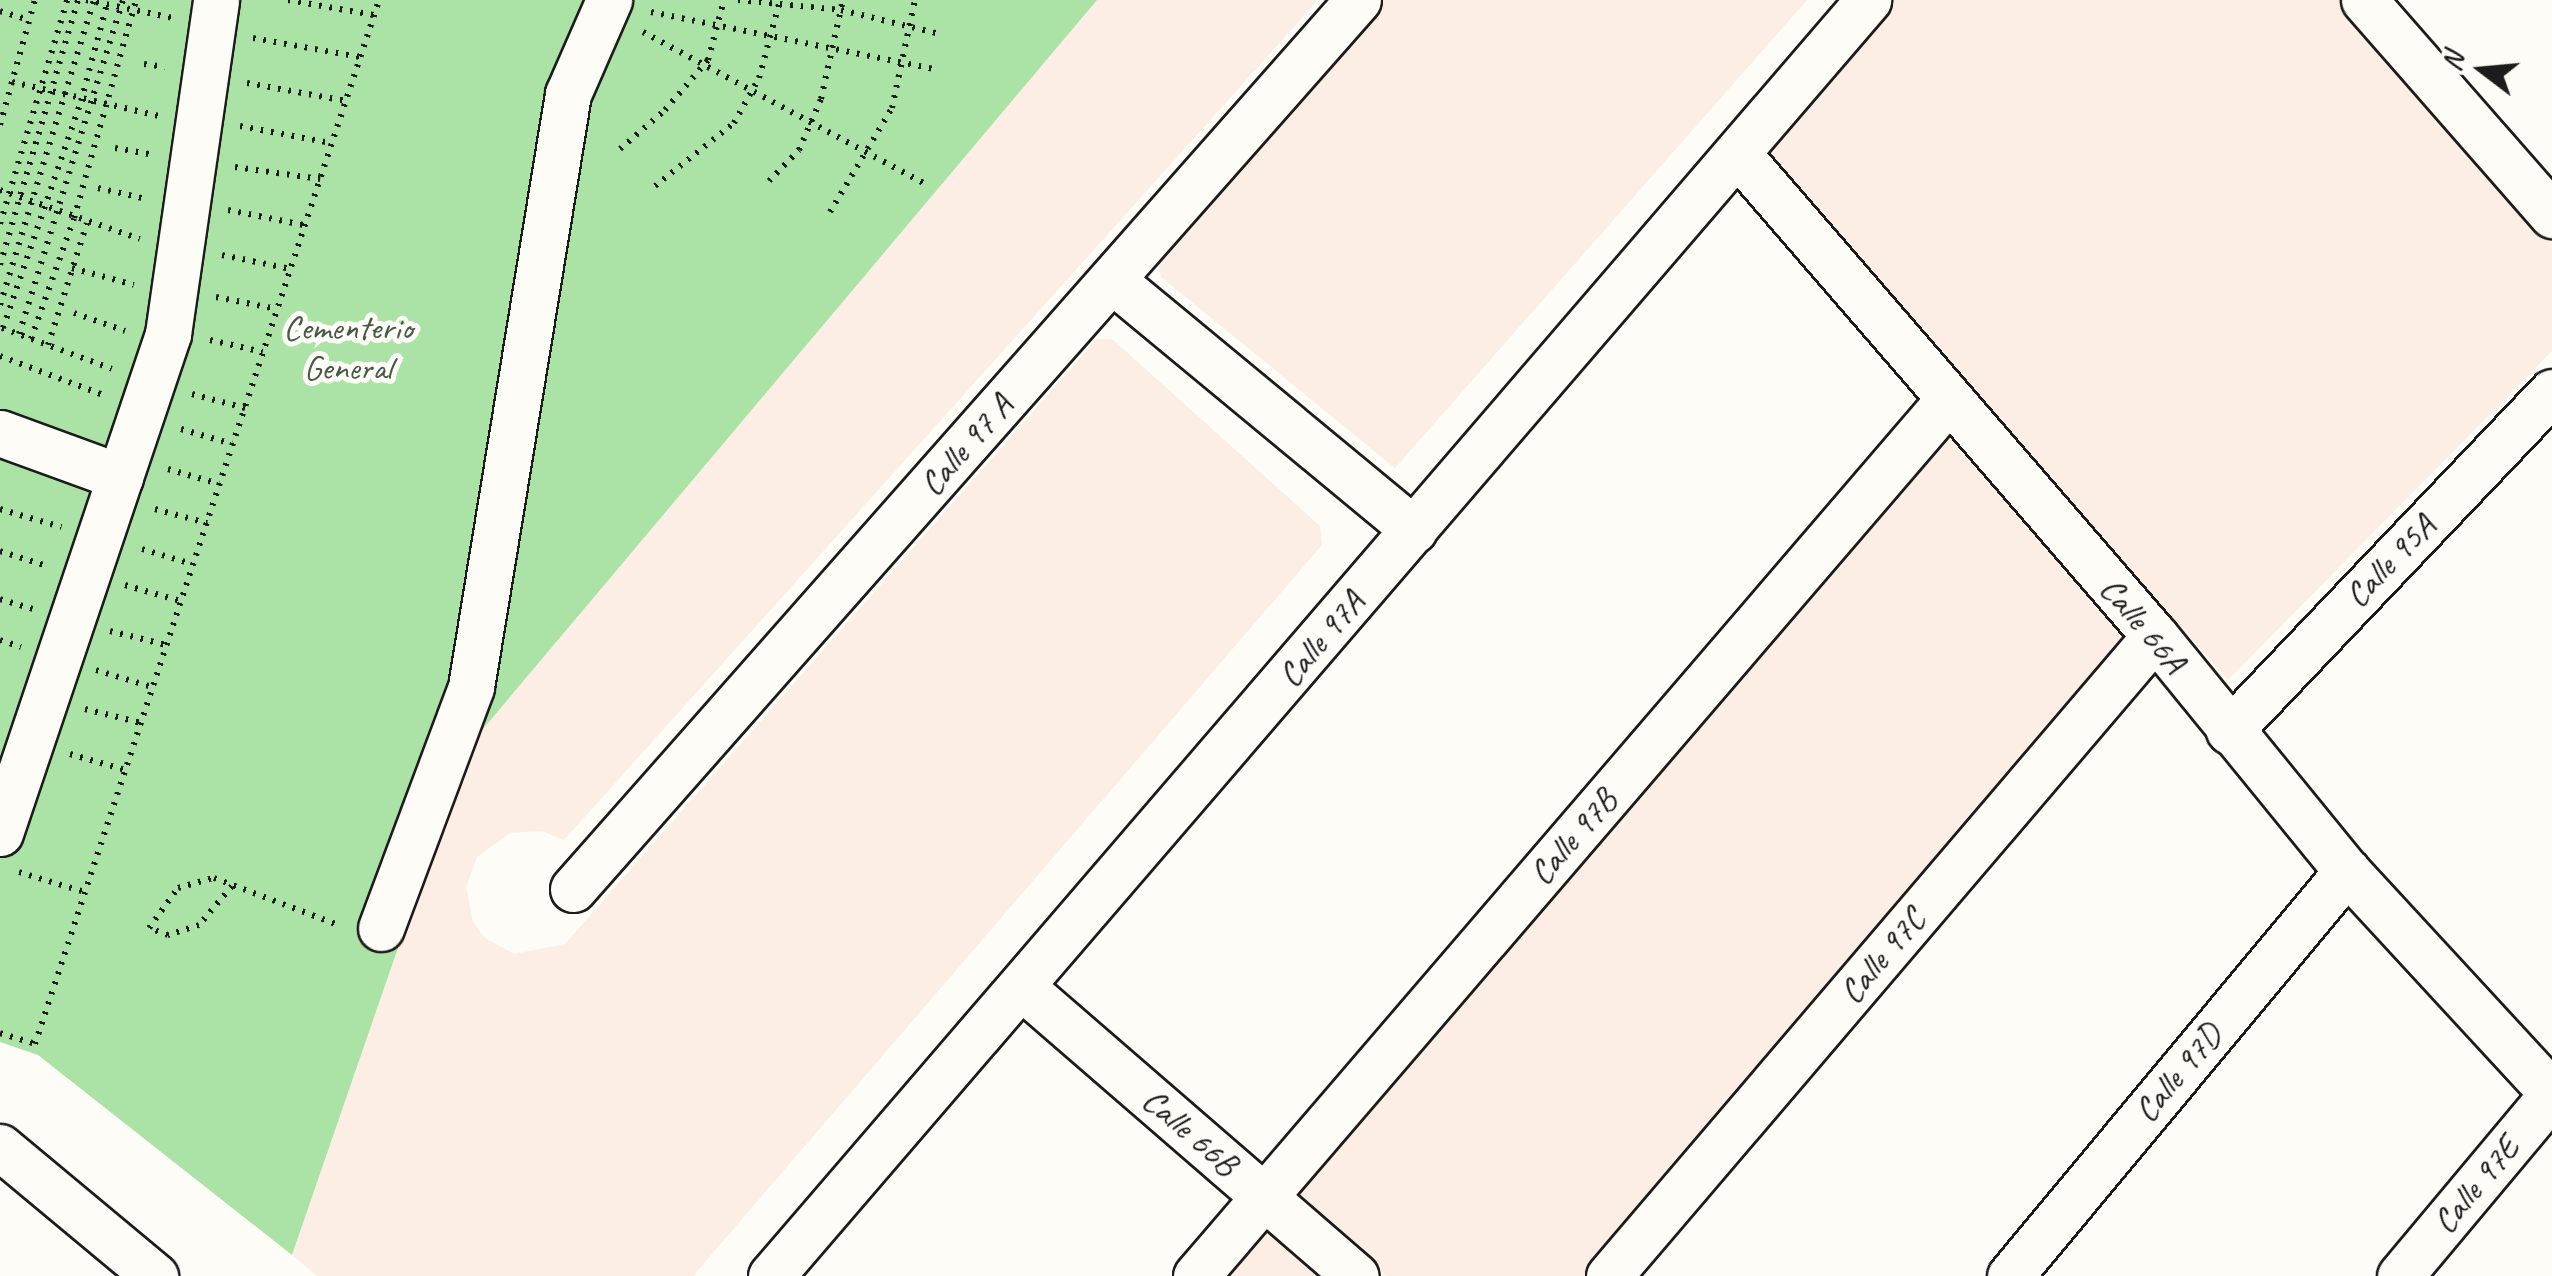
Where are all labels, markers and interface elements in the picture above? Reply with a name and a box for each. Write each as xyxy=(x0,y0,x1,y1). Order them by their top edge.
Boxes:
north arrow xyxy=(2432,20,2532,120)
text: N xyxy=(2433,48,2472,75)
park label: Cementerio General xyxy=(283,307,413,389)
street label: Calle 97 A xyxy=(910,386,1022,504)
street label: Calle 95A xyxy=(2336,506,2444,616)
street label: Calle 66A xyxy=(2091,568,2195,682)
street label: Calle 97A xyxy=(1269,582,1373,696)
street label: Calle 97B xyxy=(1520,781,1626,893)
street label: Calle 97C xyxy=(1830,900,1934,1012)
street label: Calle 97D xyxy=(2125,1015,2231,1131)
street label: Calle 66B xyxy=(1134,1079,1246,1185)
street label: Calle 97E xyxy=(2423,1128,2529,1242)

